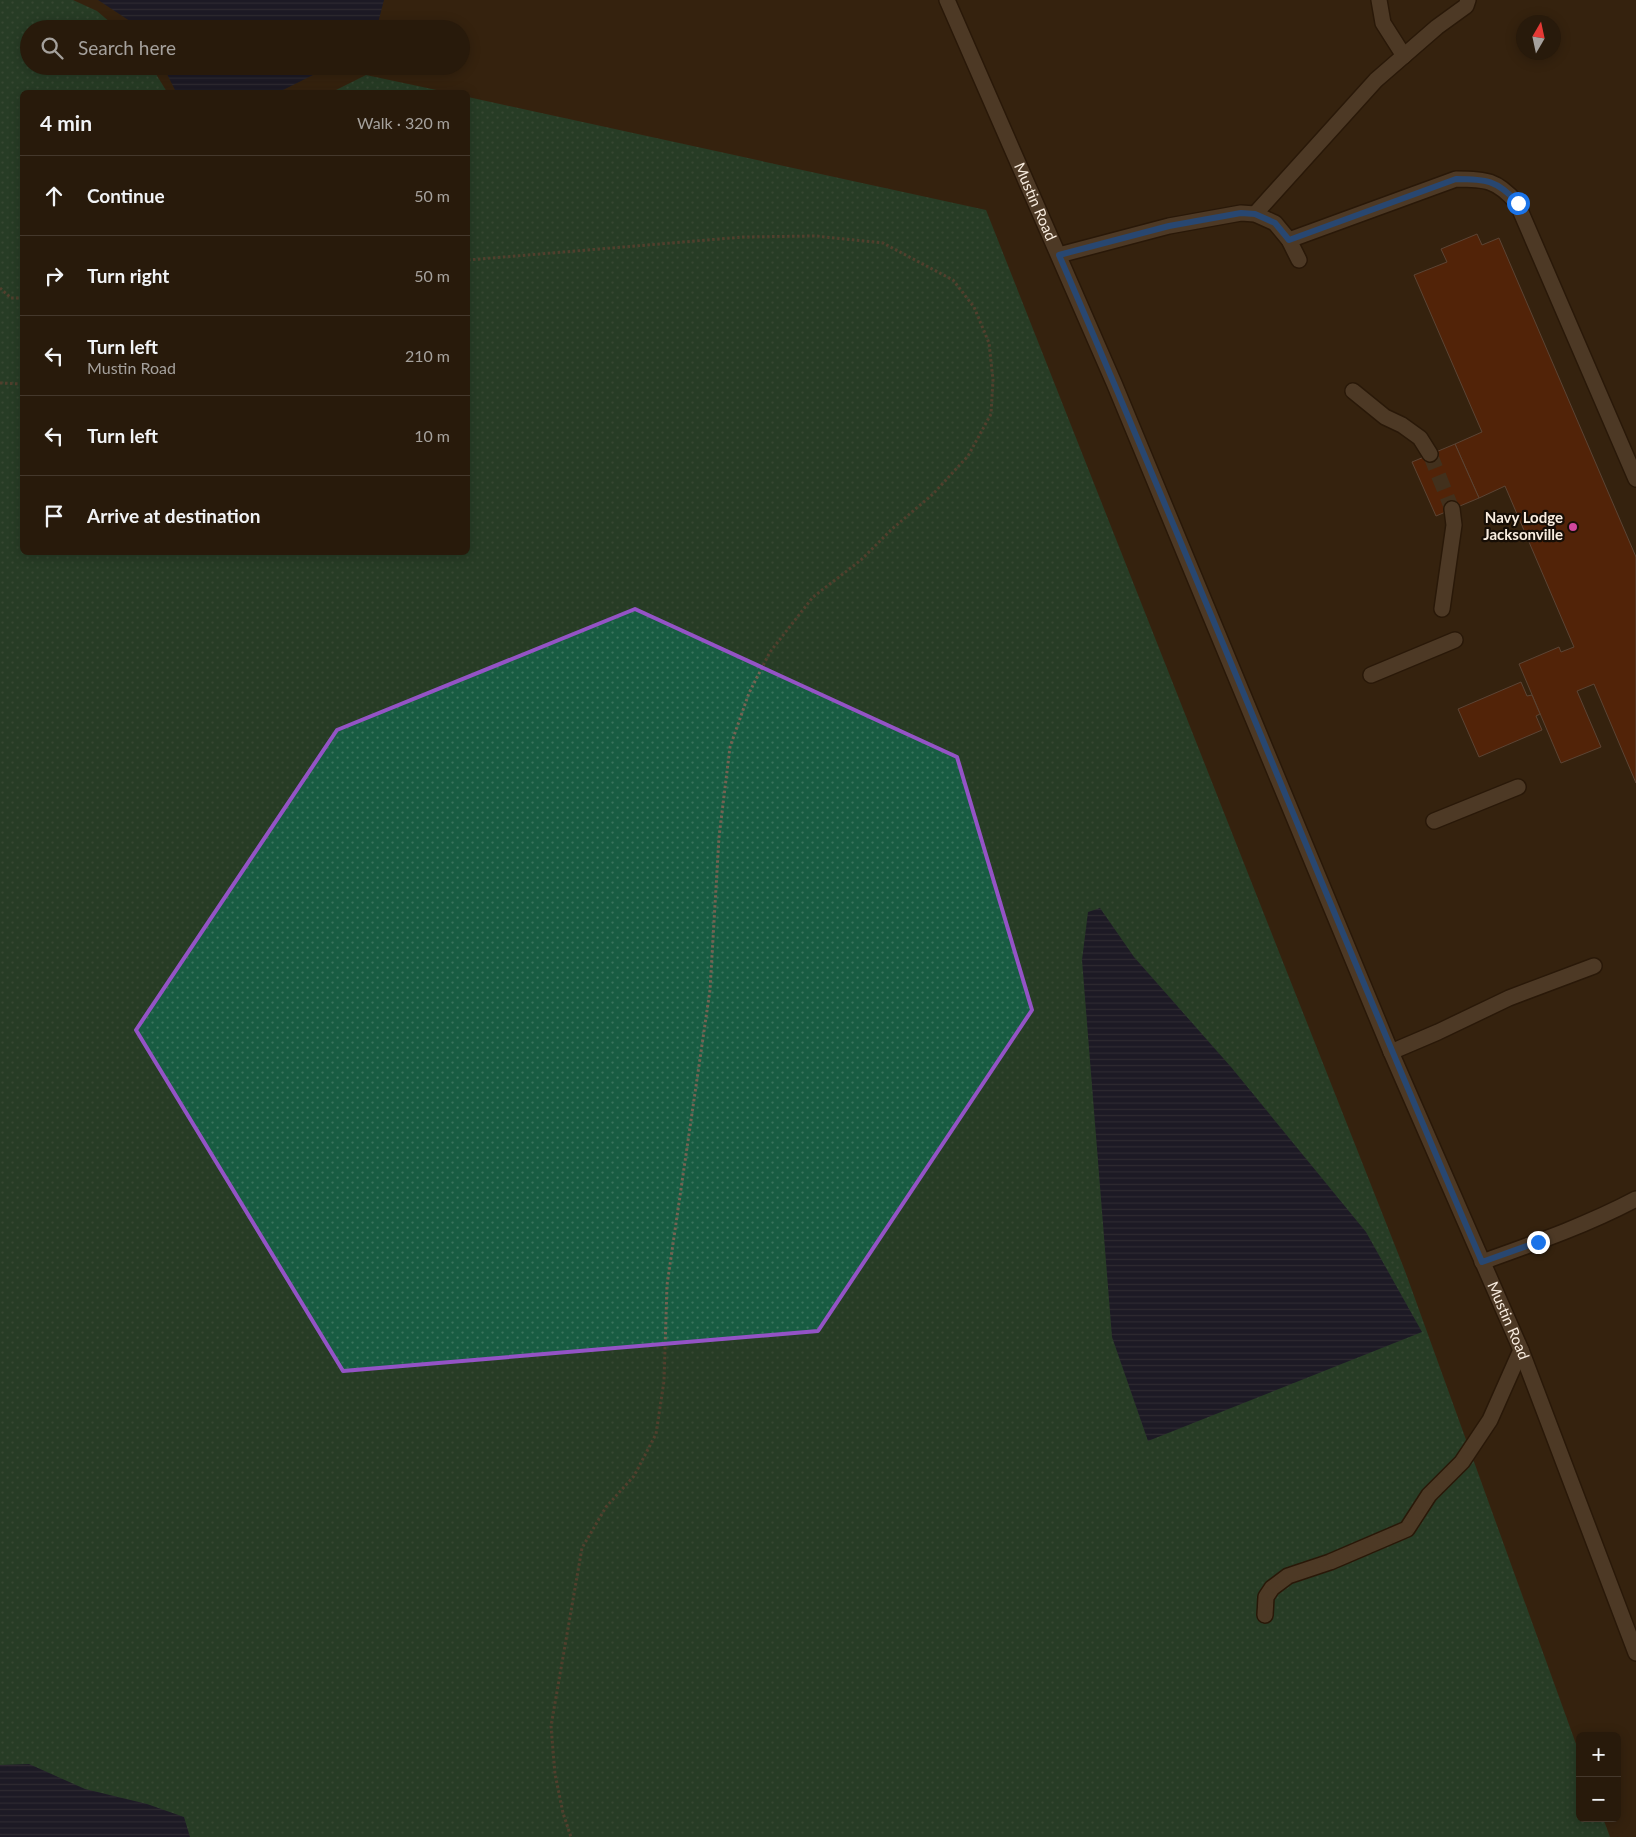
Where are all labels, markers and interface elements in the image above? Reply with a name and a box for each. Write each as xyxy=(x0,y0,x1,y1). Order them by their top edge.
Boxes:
north arrow xyxy=(1516,15,1561,60)
search box xyxy=(20,20,470,75)
icon: search xyxy=(38,34,66,62)
text: Search here xyxy=(78,36,176,59)
text: 4 min xyxy=(40,110,92,135)
text: Walk · 320 m xyxy=(357,113,450,132)
street label: Mustin Road xyxy=(1011,159,1061,243)
icon: ahead xyxy=(40,182,68,210)
text: Continue xyxy=(87,184,165,207)
text: 50 m xyxy=(414,186,450,205)
route start xyxy=(1507,192,1530,215)
icon: right xyxy=(40,262,68,290)
text: Turn right xyxy=(87,264,169,287)
text: 50 m xyxy=(414,266,450,285)
text: Turn left xyxy=(87,335,158,358)
icon: left xyxy=(40,342,68,370)
text: 210 m xyxy=(405,346,450,365)
text: Mustin Road xyxy=(87,358,176,377)
icon: left xyxy=(40,422,68,450)
text: Turn left xyxy=(87,424,158,447)
text: 10 m xyxy=(414,426,450,445)
icon: arrive xyxy=(40,502,68,530)
text: Arrive at destination xyxy=(87,504,260,527)
place label: Navy Lodge Jacksonville xyxy=(1483,508,1563,543)
marker: Navy Lodge Jacksonville xyxy=(1567,521,1579,533)
route end xyxy=(1527,1231,1550,1254)
street label: Mustin Road xyxy=(1484,1278,1534,1362)
map controls xyxy=(1576,1732,1621,1822)
button: + xyxy=(1576,1732,1621,1777)
button: − xyxy=(1576,1777,1621,1822)

